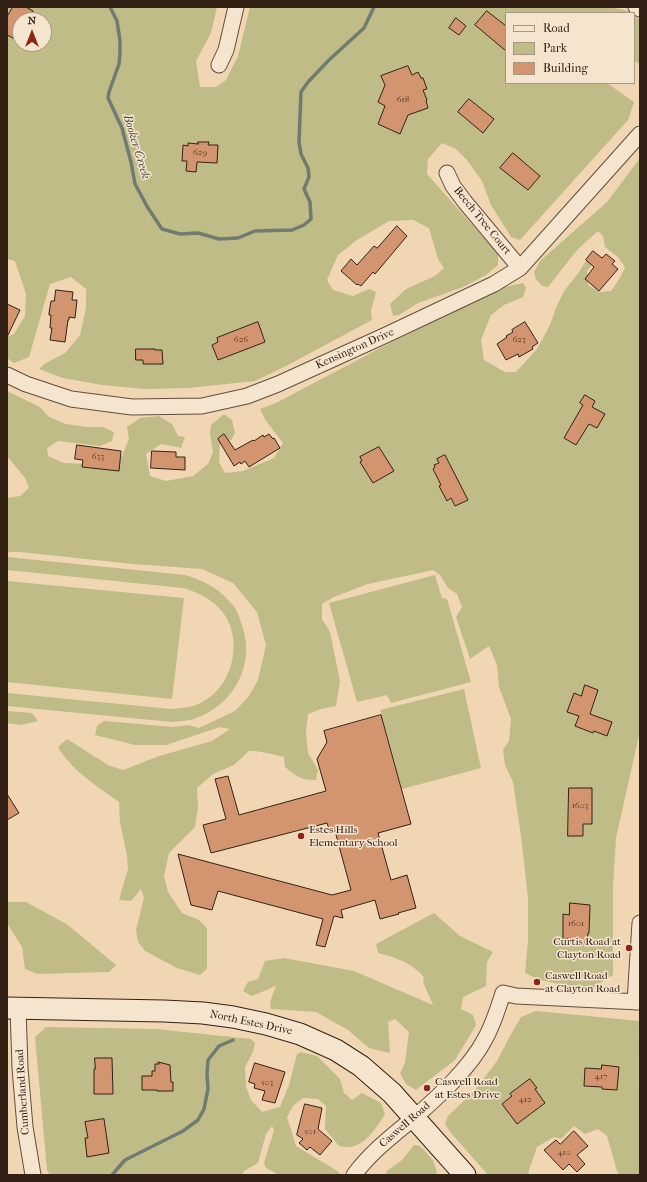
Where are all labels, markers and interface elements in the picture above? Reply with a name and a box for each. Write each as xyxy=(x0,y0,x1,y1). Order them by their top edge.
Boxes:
north arrow xyxy=(12,12,52,52)
legend xyxy=(505,12,635,84)
text: N xyxy=(28,14,36,27)
text: Road xyxy=(543,21,570,35)
text: Park xyxy=(543,41,567,55)
text: Building xyxy=(543,61,588,75)
house number: 618 xyxy=(397,95,409,105)
water label: Booker Creek xyxy=(119,113,153,181)
house number: 629 xyxy=(193,148,207,158)
street label: Beech Tree Court xyxy=(451,184,513,258)
street label: Kensington Drive xyxy=(314,326,396,372)
house number: 626 xyxy=(234,335,248,345)
house number: 623 xyxy=(512,335,526,345)
house number: 633 xyxy=(92,452,104,462)
house number: 1603 xyxy=(572,801,588,811)
place label: Estes Hills Elementary School xyxy=(309,823,398,849)
marker: Estes Hills Elementary School xyxy=(296,831,306,841)
house number: 1601 xyxy=(568,919,584,929)
place label: Curtis Road at Clayton Road xyxy=(553,935,621,961)
marker: Curtis Road at Clayton Road xyxy=(624,943,634,953)
place label: Caswell Road at Clayton Road xyxy=(545,969,620,995)
marker: Caswell Road at Clayton Road xyxy=(532,977,542,987)
street label: North Estes Drive xyxy=(208,1008,294,1038)
street label: Cumberland Road xyxy=(13,1049,33,1135)
house number: 417 xyxy=(595,1072,607,1082)
place label: Caswell Road at Estes Drive xyxy=(435,1075,500,1101)
house number: 503 xyxy=(261,1078,273,1088)
marker: Caswell Road at Estes Drive xyxy=(422,1083,432,1093)
house number: 412 xyxy=(518,1095,532,1105)
street label: Caswell Road xyxy=(377,1099,433,1151)
house number: 501 xyxy=(304,1127,316,1137)
house number: 410 xyxy=(557,1148,571,1158)

